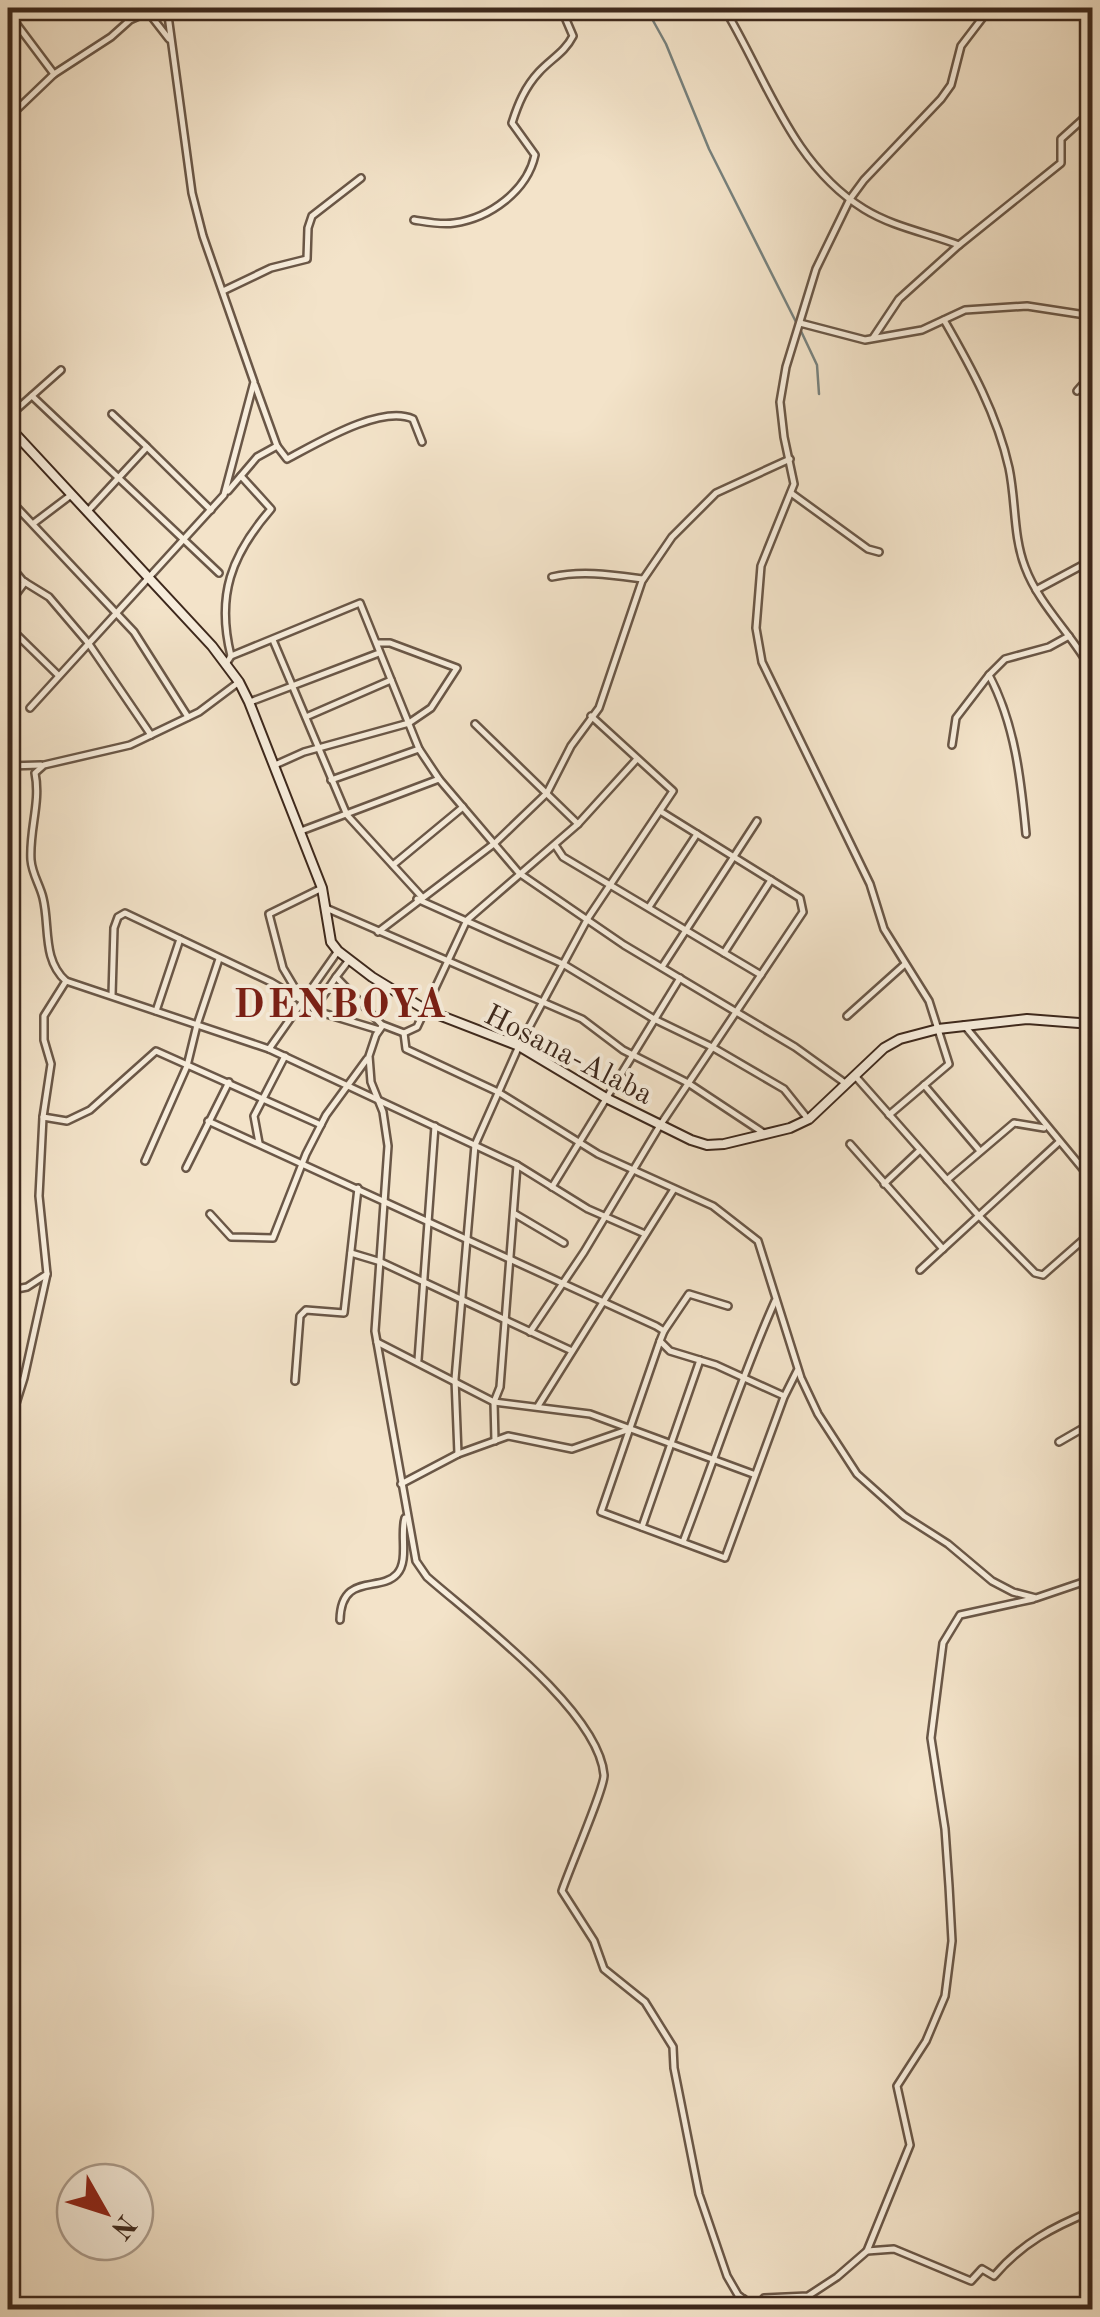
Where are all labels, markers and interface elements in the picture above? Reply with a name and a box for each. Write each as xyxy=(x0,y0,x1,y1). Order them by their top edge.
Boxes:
district label: DENBOYA xyxy=(233,987,449,1027)
street label: Hosana-Alaba xyxy=(479,1001,657,1111)
north arrow xyxy=(55,2162,155,2262)
text: N xyxy=(104,2209,140,2243)

